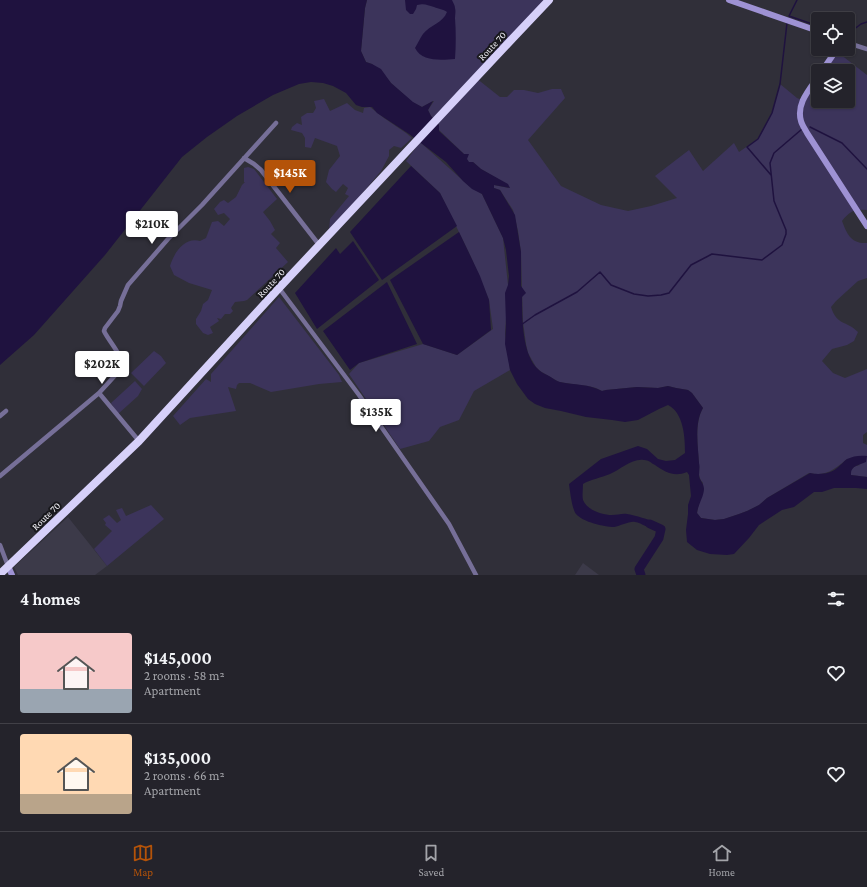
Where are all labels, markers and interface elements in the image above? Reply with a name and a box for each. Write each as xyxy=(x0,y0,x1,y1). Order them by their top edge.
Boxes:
map controls xyxy=(811,12,855,108)
button: locate xyxy=(811,12,855,56)
street label: Route 70 xyxy=(476,29,508,63)
button: layers xyxy=(811,64,855,108)
pin: $145K xyxy=(262,160,318,194)
text: $145K xyxy=(274,165,306,180)
pin: $210K xyxy=(124,211,180,245)
text: $210K xyxy=(135,216,169,231)
street label: Route 70 xyxy=(255,266,287,300)
pin: $202K xyxy=(74,351,130,385)
text: $202K xyxy=(84,356,120,371)
pin: $135K xyxy=(348,399,404,433)
text: $135K xyxy=(360,404,392,419)
street label: Route 70 xyxy=(29,500,63,532)
icon: filters xyxy=(825,588,847,610)
text: 4 homes xyxy=(20,590,80,609)
icon: home xyxy=(52,649,100,697)
text: $145,000 xyxy=(144,649,212,668)
icon: heart xyxy=(825,662,847,684)
text: 2 rooms · 58 m² xyxy=(144,668,225,683)
text: Apartment xyxy=(144,683,201,698)
text: $135,000 xyxy=(144,749,211,768)
icon: home xyxy=(52,750,100,798)
icon: heart xyxy=(825,763,847,785)
text: 2 rooms · 66 m² xyxy=(144,768,225,783)
text: Apartment xyxy=(144,783,201,798)
tab: Map xyxy=(132,842,154,878)
tab: Saved xyxy=(418,842,444,878)
tab: Home xyxy=(708,842,735,878)

